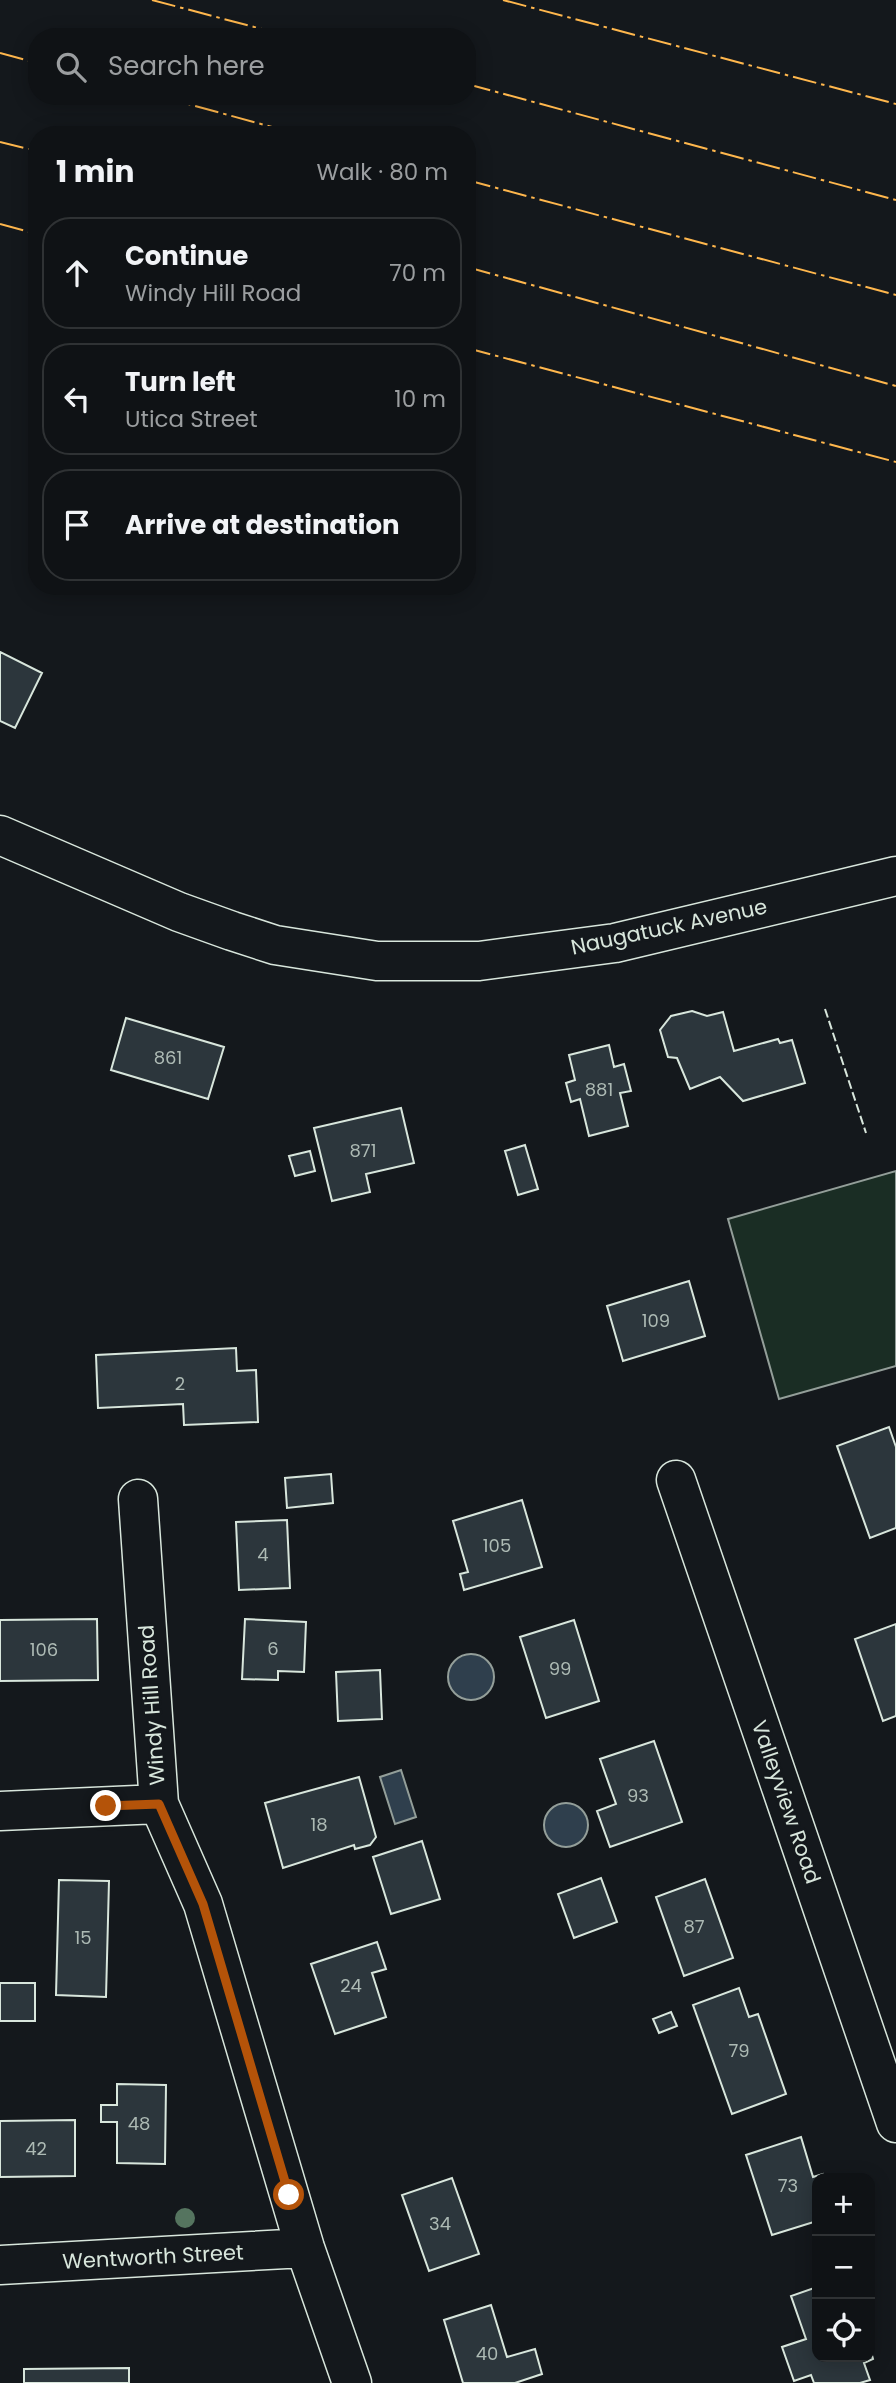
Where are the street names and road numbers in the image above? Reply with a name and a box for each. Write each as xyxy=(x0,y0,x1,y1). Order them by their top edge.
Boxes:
street label: Naugatuck Avenue xyxy=(568,892,770,961)
street label: Windy Hill Road xyxy=(131,1624,172,1786)
street label: Valleyview Road xyxy=(745,1716,828,1887)
street label: Wentworth Street xyxy=(62,2237,244,2276)

